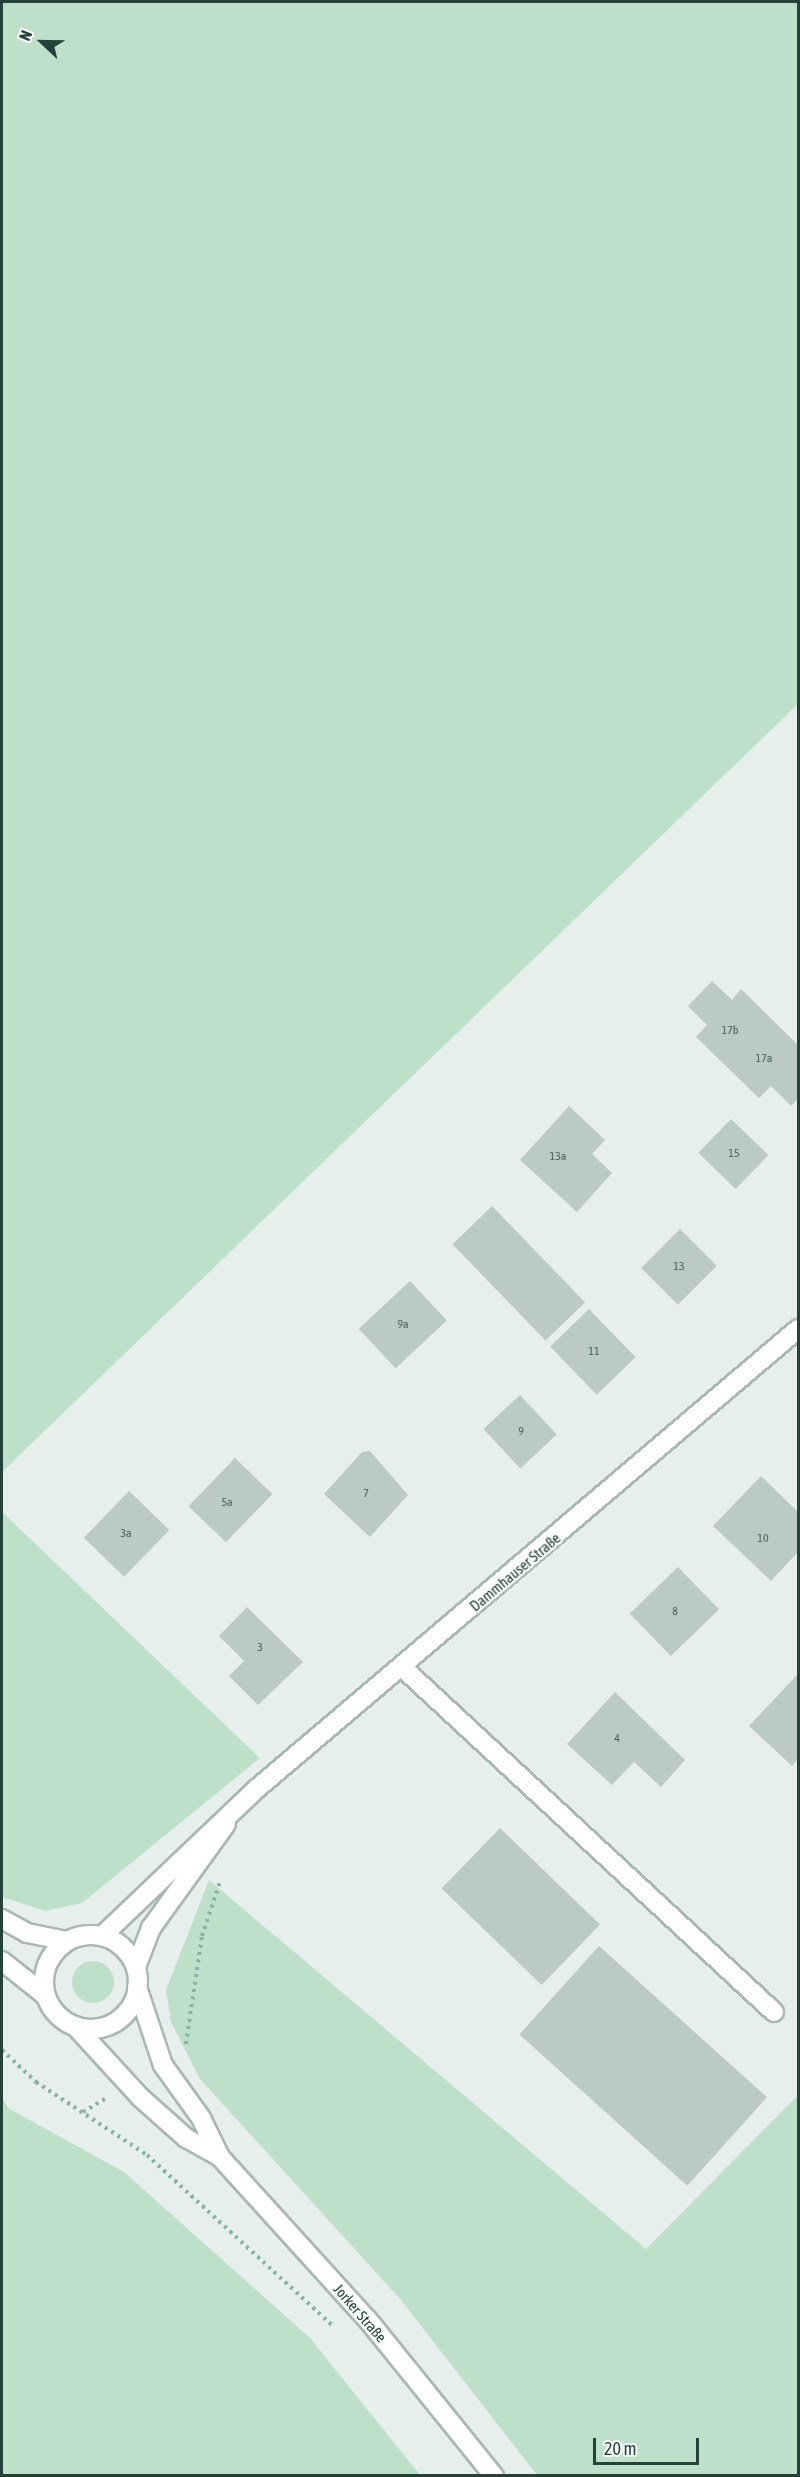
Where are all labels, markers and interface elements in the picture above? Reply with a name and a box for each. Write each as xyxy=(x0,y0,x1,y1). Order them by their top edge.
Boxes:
north arrow xyxy=(12,12,72,72)
text: N xyxy=(15,28,35,43)
house number: 17b xyxy=(722,1024,738,1038)
house number: 17a xyxy=(756,1052,772,1066)
house number: 15 xyxy=(728,1147,740,1161)
house number: 13a xyxy=(550,1150,566,1164)
house number: 13 xyxy=(673,1260,685,1274)
house number: 9a xyxy=(397,1318,409,1332)
house number: 11 xyxy=(588,1345,600,1359)
house number: 9 xyxy=(518,1425,524,1439)
house number: 7 xyxy=(363,1487,369,1501)
house number: 5a xyxy=(221,1496,233,1510)
house number: 3a xyxy=(120,1527,132,1541)
street label: Dammhauser Straße xyxy=(466,1529,564,1615)
house number: 10 xyxy=(757,1532,769,1546)
house number: 8 xyxy=(672,1605,678,1619)
house number: 3 xyxy=(257,1641,263,1655)
house number: 4 xyxy=(614,1732,620,1746)
street label: Jorker Straße xyxy=(330,2280,390,2346)
scale bar xyxy=(596,2426,702,2464)
text: 20 m xyxy=(604,2438,636,2459)

